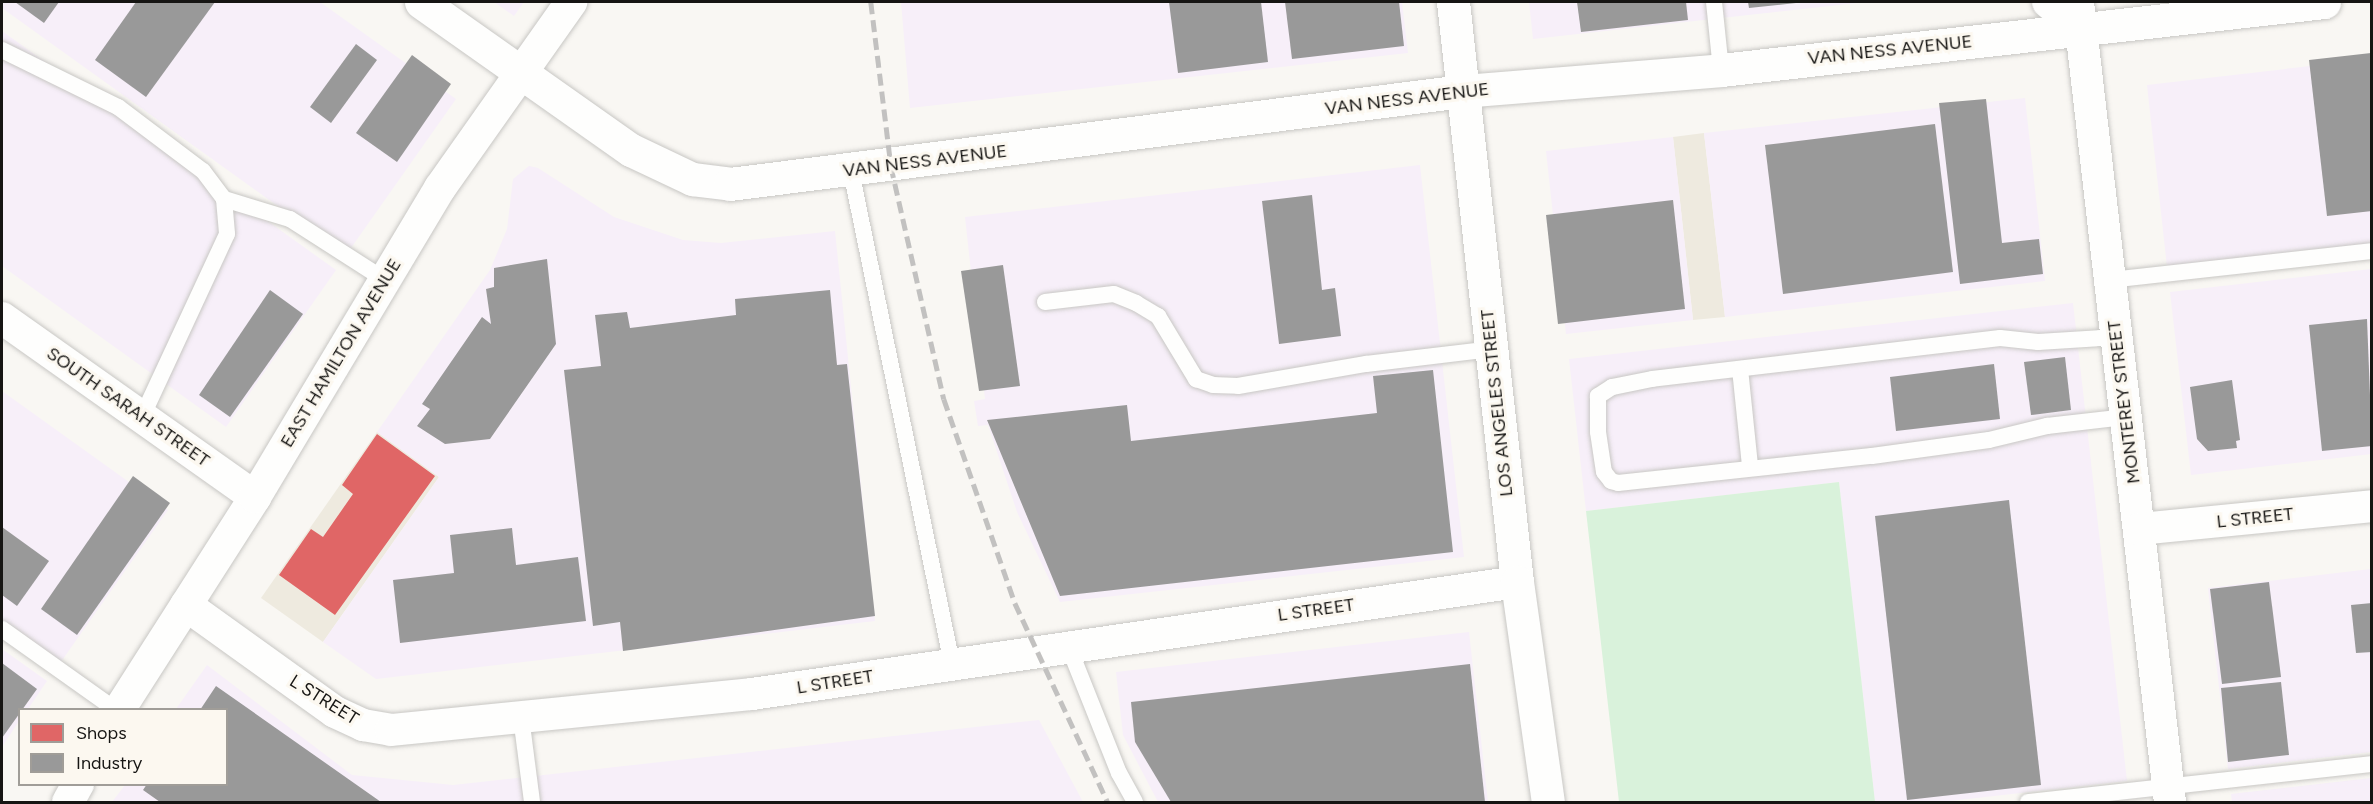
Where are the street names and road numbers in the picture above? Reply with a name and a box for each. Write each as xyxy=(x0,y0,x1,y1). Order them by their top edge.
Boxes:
street label: VAN NESS AVENUE xyxy=(1807,31,1973,69)
street label: VAN NESS AVENUE xyxy=(1324,78,1490,120)
street label: VAN NESS AVENUE xyxy=(842,140,1008,182)
street label: EAST HAMILTON AVENUE xyxy=(276,255,406,451)
street label: LOS ANGELES STREET xyxy=(1476,308,1518,498)
street label: MONTEREY STREET xyxy=(2103,319,2145,485)
street label: SOUTH SARAH STREET xyxy=(42,343,214,471)
street label: L STREET xyxy=(2215,503,2295,533)
street label: L STREET xyxy=(1276,594,1356,626)
street label: L STREET xyxy=(795,665,875,699)
street label: L STREET xyxy=(285,670,363,730)

